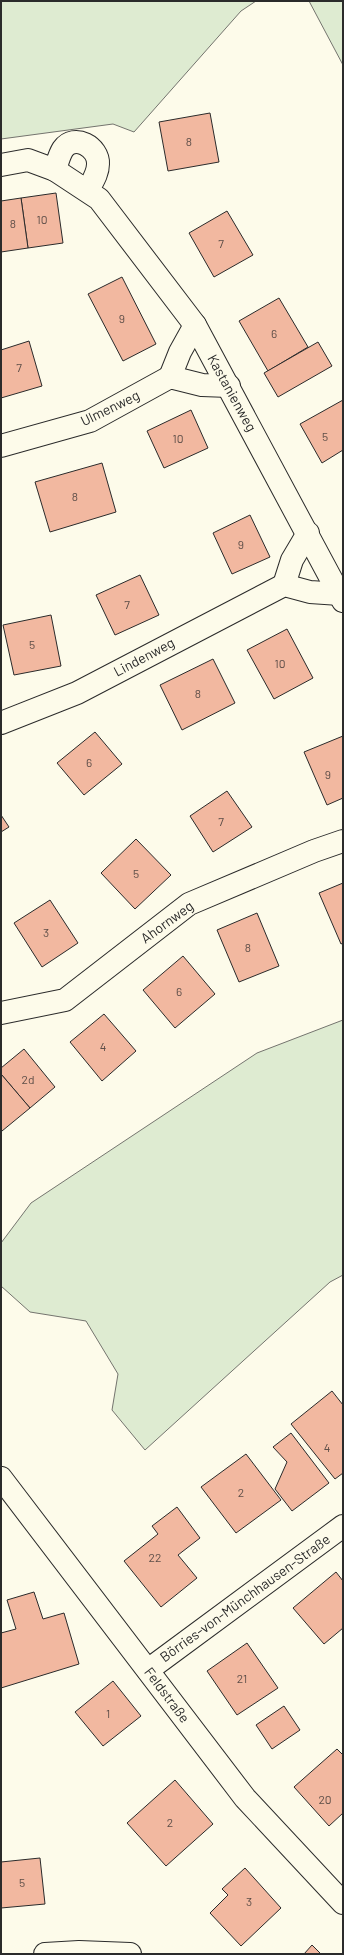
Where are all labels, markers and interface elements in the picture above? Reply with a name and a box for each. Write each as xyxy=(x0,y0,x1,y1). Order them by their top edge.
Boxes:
house number: 8 xyxy=(186,134,192,148)
house number: 10 xyxy=(37,212,47,226)
house number: 8 xyxy=(10,216,16,230)
house number: 7 xyxy=(218,236,224,250)
house number: 9 xyxy=(119,311,125,325)
house number: 6 xyxy=(271,326,277,340)
street label: Kastanienweg xyxy=(204,351,261,434)
house number: 7 xyxy=(16,360,22,374)
street label: Ulmenweg xyxy=(78,386,142,429)
house number: 5 xyxy=(322,429,328,443)
house number: 10 xyxy=(173,431,183,445)
house number: 8 xyxy=(72,489,78,503)
house number: 9 xyxy=(238,537,244,551)
house number: 7 xyxy=(124,597,130,611)
street label: Lindenweg xyxy=(110,633,177,680)
house number: 5 xyxy=(29,637,35,651)
house number: 10 xyxy=(275,656,285,670)
house number: 8 xyxy=(195,686,201,700)
house number: 6 xyxy=(86,755,92,769)
house number: 9 xyxy=(325,767,331,781)
house number: 7 xyxy=(218,814,224,828)
house number: 5 xyxy=(133,866,139,880)
street label: Ahornweg xyxy=(137,897,196,946)
house number: 3 xyxy=(43,925,49,939)
house number: 8 xyxy=(245,940,251,954)
house number: 6 xyxy=(176,984,182,998)
house number: 4 xyxy=(100,1039,106,1053)
house number: 2d xyxy=(22,1072,34,1086)
house number: 4 xyxy=(324,1440,330,1454)
house number: 2 xyxy=(238,1485,244,1499)
street label: Börries-von-Münchhausen-Straße xyxy=(156,1530,333,1665)
house number: 22 xyxy=(149,1550,161,1564)
street label: Feldstraße xyxy=(141,1664,194,1726)
house number: 21 xyxy=(237,1671,247,1685)
house number: 1 xyxy=(106,1706,110,1720)
house number: 20 xyxy=(318,1792,332,1806)
house number: 2 xyxy=(167,1815,173,1829)
house number: 5 xyxy=(19,1875,25,1889)
house number: 3 xyxy=(246,1894,252,1908)

